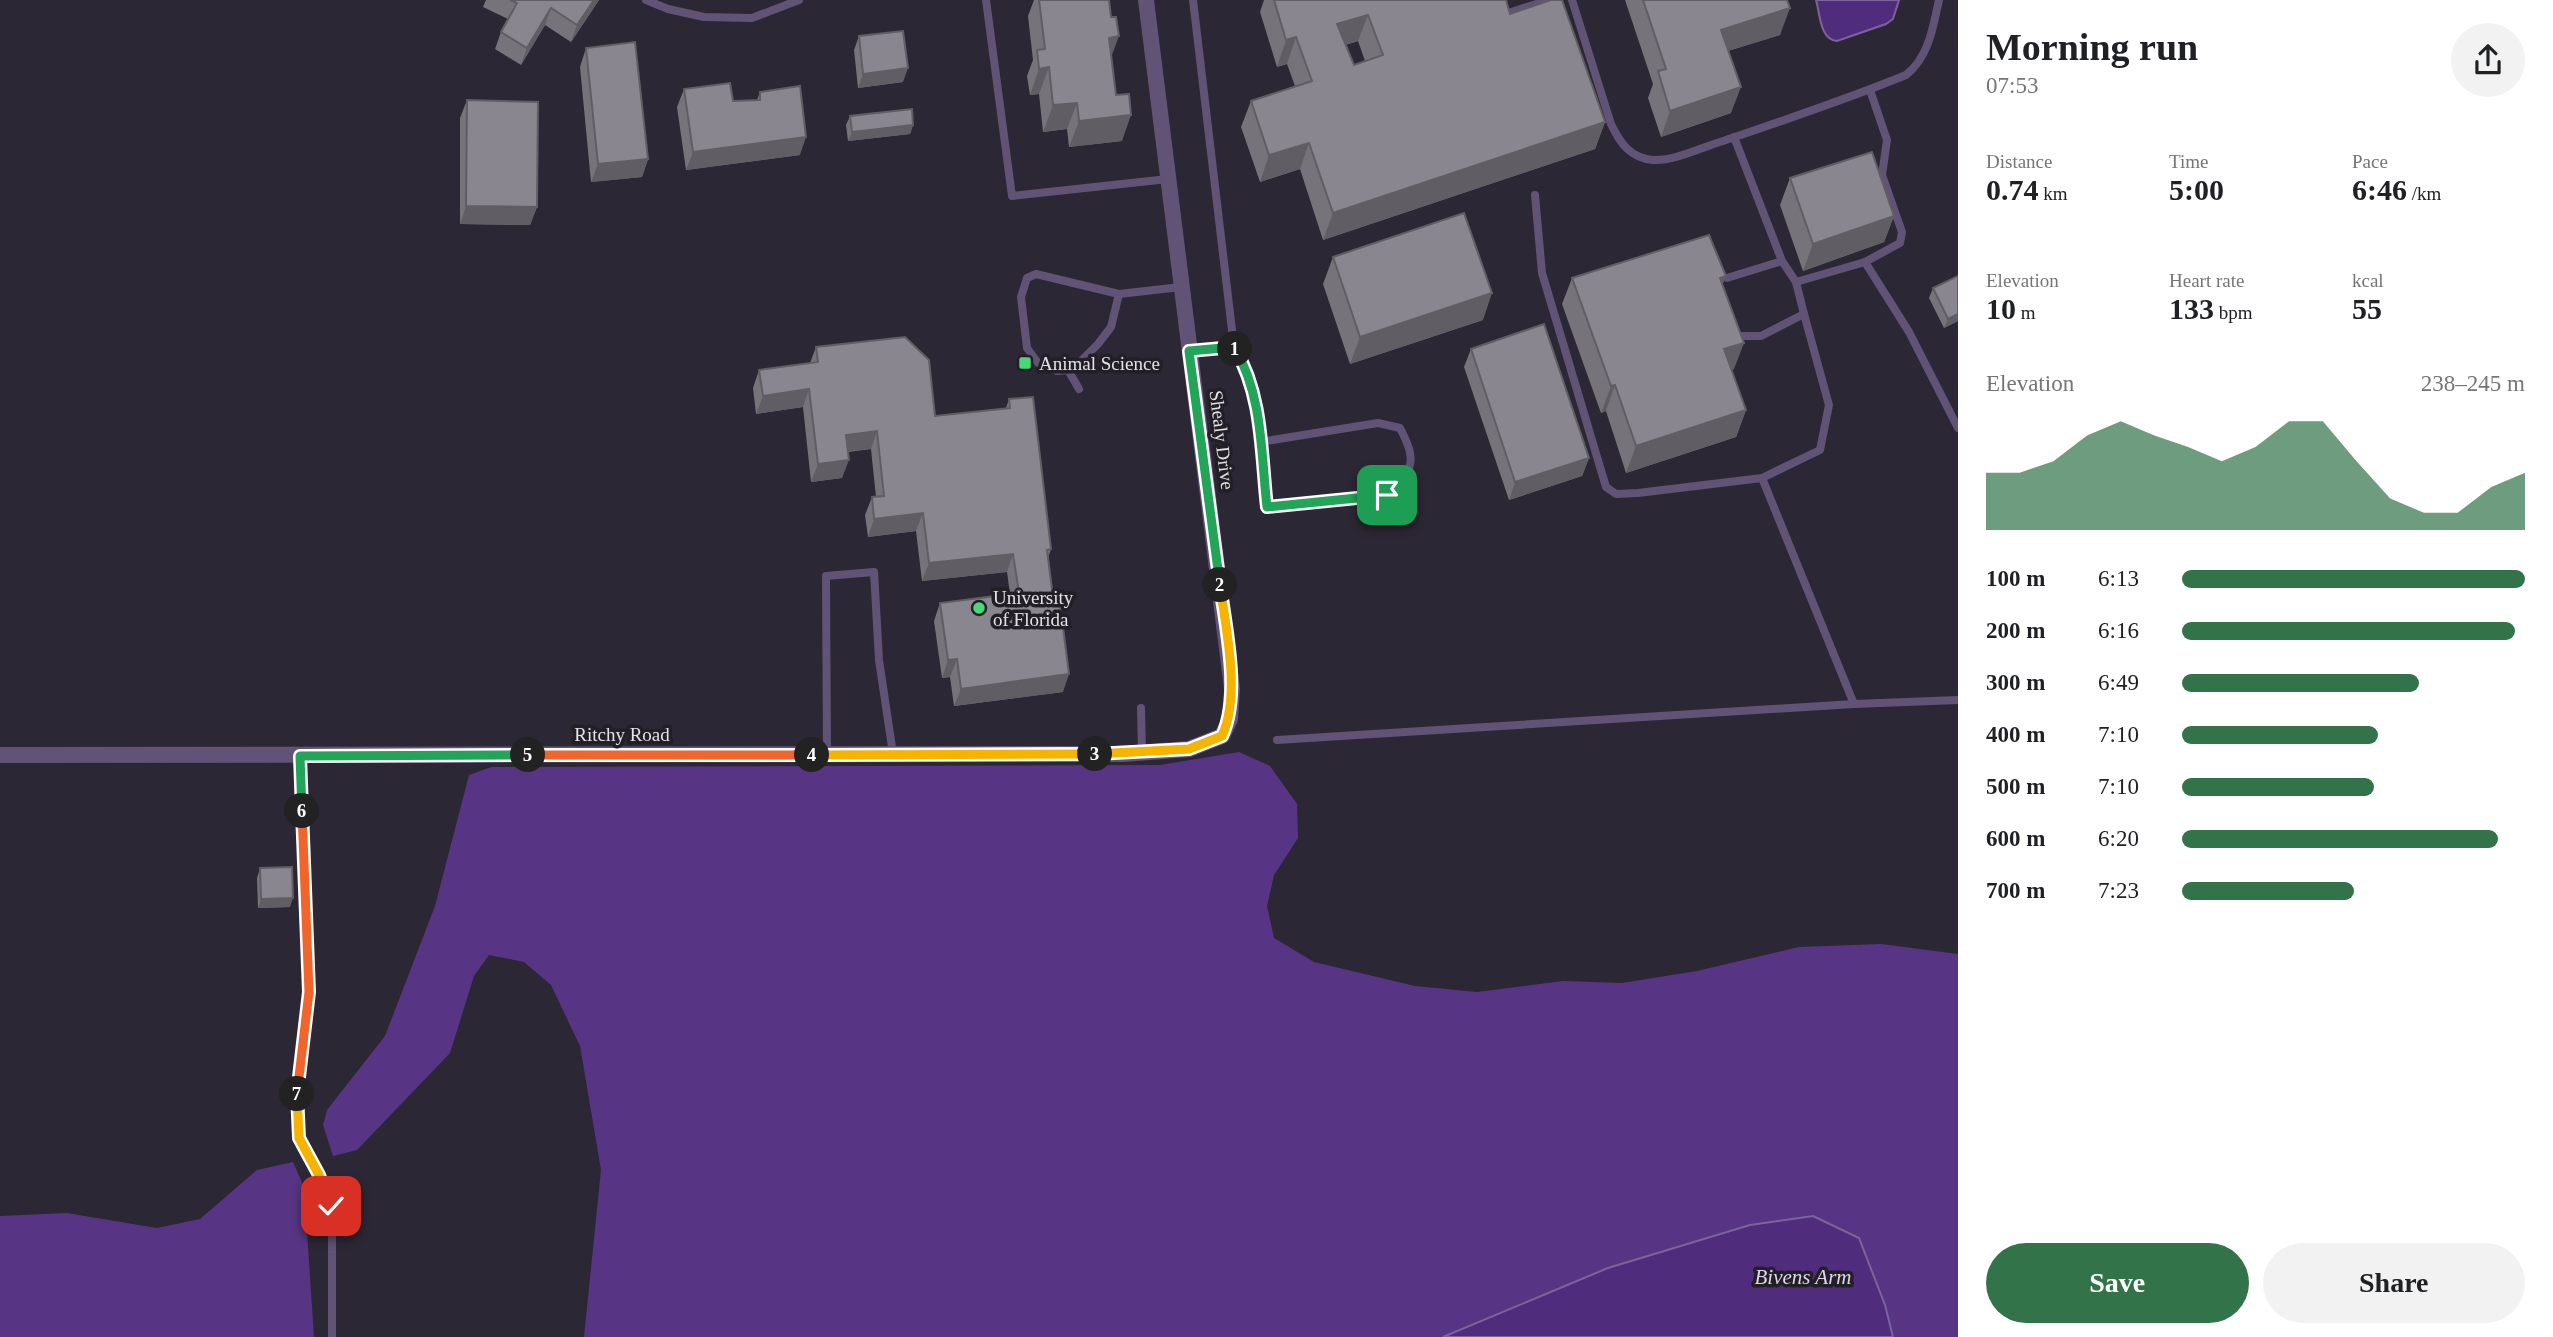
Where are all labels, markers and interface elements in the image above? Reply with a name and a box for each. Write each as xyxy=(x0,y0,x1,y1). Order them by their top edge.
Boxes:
button: share xyxy=(2451,23,2525,97)
text: Morning run xyxy=(1986,26,2198,68)
text: 07:53 xyxy=(1986,73,2038,98)
text: Distance xyxy=(1986,151,2052,172)
text: Time xyxy=(2169,151,2208,172)
text: Pace xyxy=(2352,151,2388,172)
text: 0.74 xyxy=(1986,173,2039,206)
text: 5:00 xyxy=(2169,173,2224,206)
text: 6:46 xyxy=(2352,173,2407,206)
text: km xyxy=(2039,183,2068,204)
text: /km xyxy=(2407,183,2441,204)
text: Elevation xyxy=(1986,270,2059,291)
text: Heart rate xyxy=(2169,270,2244,291)
text: kcal xyxy=(2352,270,2384,291)
text: 10 xyxy=(1986,292,2016,325)
text: 133 xyxy=(2169,292,2214,325)
text: 55 xyxy=(2352,292,2382,325)
text: m xyxy=(2016,302,2036,323)
text: bpm xyxy=(2214,302,2253,323)
pin: 1 xyxy=(1218,332,1252,366)
text: 1 xyxy=(1230,338,1239,359)
place label: Animal Science xyxy=(1039,353,1160,374)
marker: Animal Science xyxy=(1017,355,1033,371)
text: Elevation xyxy=(1986,371,2074,396)
text: 238–245 m xyxy=(2421,371,2525,396)
street label: Shealy Drive xyxy=(1206,389,1238,491)
pin xyxy=(1357,465,1417,525)
icon: arrive xyxy=(1368,476,1406,514)
text: 100 m xyxy=(1986,566,2045,591)
text: 6:13 xyxy=(2098,566,2139,591)
pin: 2 xyxy=(1202,568,1238,602)
text: 2 xyxy=(1215,574,1224,595)
place label: University of Florida xyxy=(993,587,1074,630)
marker: University of Florida xyxy=(971,600,987,616)
text: 200 m xyxy=(1986,618,2045,643)
text: 6:16 xyxy=(2098,618,2139,643)
text: 300 m xyxy=(1986,670,2045,695)
text: 6:49 xyxy=(2098,670,2139,695)
text: 400 m xyxy=(1986,722,2045,747)
text: 7:10 xyxy=(2098,722,2139,747)
street label: Ritchy Road xyxy=(574,724,670,745)
pin: 3 xyxy=(1078,736,1112,772)
pin: 5 xyxy=(510,738,546,772)
pin: 4 xyxy=(794,738,830,772)
text: 3 xyxy=(1090,743,1099,764)
text: 5 xyxy=(523,744,532,765)
text: 4 xyxy=(807,744,816,765)
text: 500 m xyxy=(1986,774,2045,799)
text: 7:10 xyxy=(2098,774,2139,799)
pin: 6 xyxy=(284,794,320,828)
text: 6 xyxy=(297,800,306,821)
text: 600 m xyxy=(1986,826,2045,851)
text: 6:20 xyxy=(2098,826,2139,851)
text: 700 m xyxy=(1986,878,2045,903)
text: 7:23 xyxy=(2098,878,2139,903)
pin: 7 xyxy=(280,1076,314,1112)
text: 7 xyxy=(292,1083,301,1104)
pin xyxy=(301,1176,361,1236)
icon: check xyxy=(312,1187,350,1225)
button: Save xyxy=(1986,1243,2249,1323)
button: Share xyxy=(2263,1243,2525,1323)
water label: Bivens Arm xyxy=(1754,1265,1852,1289)

